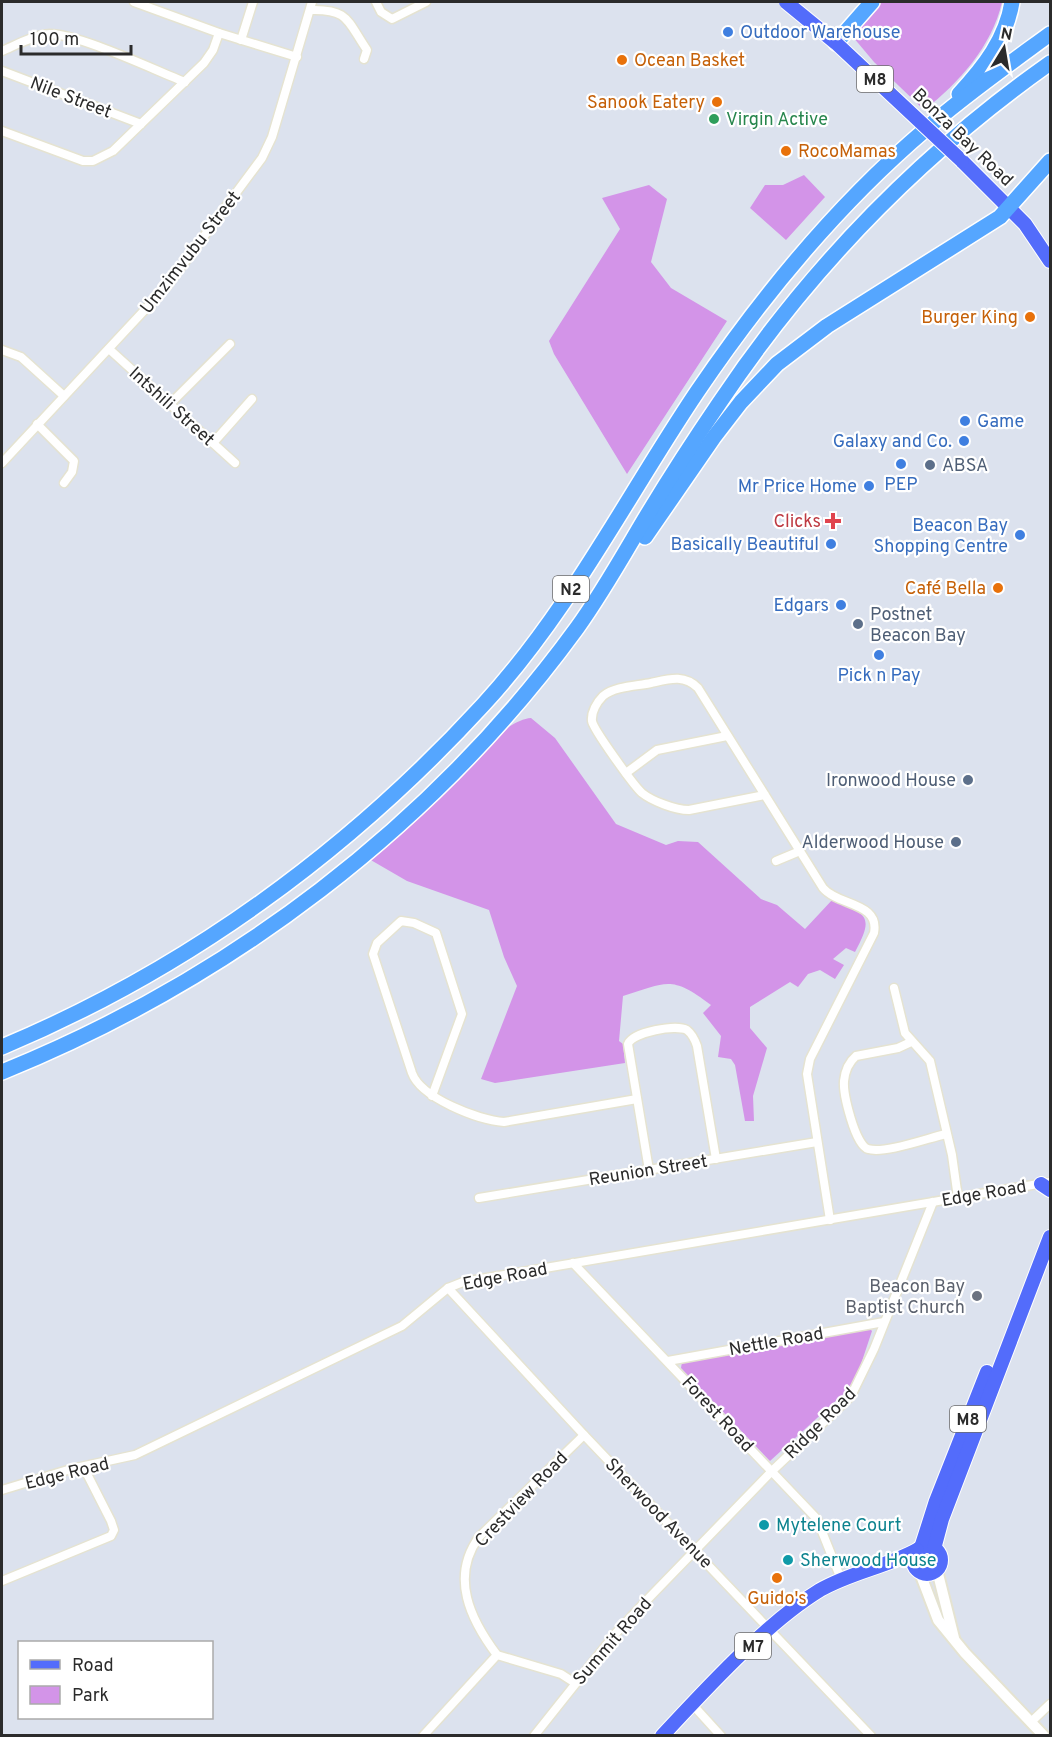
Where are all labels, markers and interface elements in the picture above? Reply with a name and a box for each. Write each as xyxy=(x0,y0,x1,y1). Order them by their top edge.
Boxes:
scale bar xyxy=(21,18,130,56)
north arrow xyxy=(974,18,1034,78)
place label: Outdoor Warehouse xyxy=(740,22,900,45)
text: N xyxy=(999,24,1014,46)
marker: Outdoor Warehouse xyxy=(721,25,735,39)
text: 100 m xyxy=(30,29,79,52)
place label: Ocean Basket xyxy=(634,50,745,73)
marker: Ocean Basket xyxy=(615,53,629,67)
road number: M8 xyxy=(857,66,893,92)
street label: Nile Street xyxy=(26,72,115,124)
street label: Bonza Bay Road xyxy=(907,84,1017,192)
place label: Sanook Eatery xyxy=(587,92,705,115)
marker: Sanook Eatery xyxy=(710,95,724,109)
place label: Virgin Active xyxy=(726,109,828,132)
marker: Virgin Active xyxy=(707,112,721,126)
place label: RocoMamas xyxy=(798,141,896,164)
marker: RocoMamas xyxy=(779,144,793,158)
street label: Umzimvubu Street xyxy=(136,187,246,319)
place label: Burger King xyxy=(921,307,1018,330)
marker: Burger King xyxy=(1023,310,1037,324)
street label: Intshili Street xyxy=(123,362,219,452)
place label: Game xyxy=(977,411,1024,434)
marker: Game xyxy=(958,414,972,428)
place label: Galaxy and Co. xyxy=(833,431,952,454)
marker: Galaxy and Co. xyxy=(957,434,971,448)
place label: ABSA xyxy=(942,455,988,478)
marker: PEP xyxy=(894,457,908,471)
marker: ABSA xyxy=(923,458,937,472)
place label: PEP xyxy=(884,474,918,497)
place label: Mr Price Home xyxy=(738,476,857,499)
marker: Mr Price Home xyxy=(862,479,876,493)
place label: Clicks xyxy=(773,511,821,534)
marker: Clicks xyxy=(826,514,840,528)
place label: Beacon Bay Shopping Centre xyxy=(873,515,1008,559)
marker: Beacon Bay Shopping Centre xyxy=(1013,528,1027,542)
place label: Basically Beautiful xyxy=(670,534,819,557)
marker: Basically Beautiful xyxy=(824,537,838,551)
road number: N2 xyxy=(553,576,589,602)
place label: Café Bella xyxy=(905,578,986,601)
marker: Café Bella xyxy=(991,581,1005,595)
place label: Edgars xyxy=(774,595,829,618)
marker: Edgars xyxy=(834,598,848,612)
place label: Postnet Beacon Bay xyxy=(870,604,966,648)
marker: Postnet Beacon Bay xyxy=(851,617,865,631)
marker: Pick n Pay xyxy=(872,648,886,662)
place label: Pick n Pay xyxy=(838,665,921,688)
place label: Ironwood House xyxy=(826,770,956,793)
marker: Ironwood House xyxy=(961,773,975,787)
place label: Alderwood House xyxy=(802,832,944,855)
marker: Alderwood House xyxy=(949,835,963,849)
street label: Reunion Street xyxy=(587,1151,709,1192)
street label: Edge Road xyxy=(940,1176,1029,1213)
street label: Edge Road xyxy=(461,1258,550,1297)
place label: Beacon Bay Baptist Church xyxy=(845,1276,965,1320)
marker: Beacon Bay Baptist Church xyxy=(970,1289,984,1303)
street label: Nettle Road xyxy=(727,1323,825,1362)
street label: Forest Road xyxy=(676,1372,758,1458)
street label: Ridge Road xyxy=(780,1383,862,1465)
road number: M8 xyxy=(950,1406,986,1432)
street label: Crestview Road xyxy=(471,1447,574,1553)
street label: Edge Road xyxy=(23,1453,112,1496)
street label: Sherwood Avenue xyxy=(599,1454,717,1574)
place label: Mytelene Court xyxy=(776,1515,902,1538)
marker: Mytelene Court xyxy=(757,1518,771,1532)
place label: Sherwood House xyxy=(800,1550,937,1573)
marker: Sherwood House xyxy=(781,1553,795,1567)
marker: Guido's xyxy=(770,1571,784,1585)
place label: Guido's xyxy=(747,1588,807,1611)
street label: Summit Road xyxy=(569,1593,658,1691)
road number: M7 xyxy=(735,1633,771,1659)
legend xyxy=(18,1641,213,1719)
text: Road xyxy=(72,1655,114,1678)
text: Park xyxy=(72,1685,109,1708)

